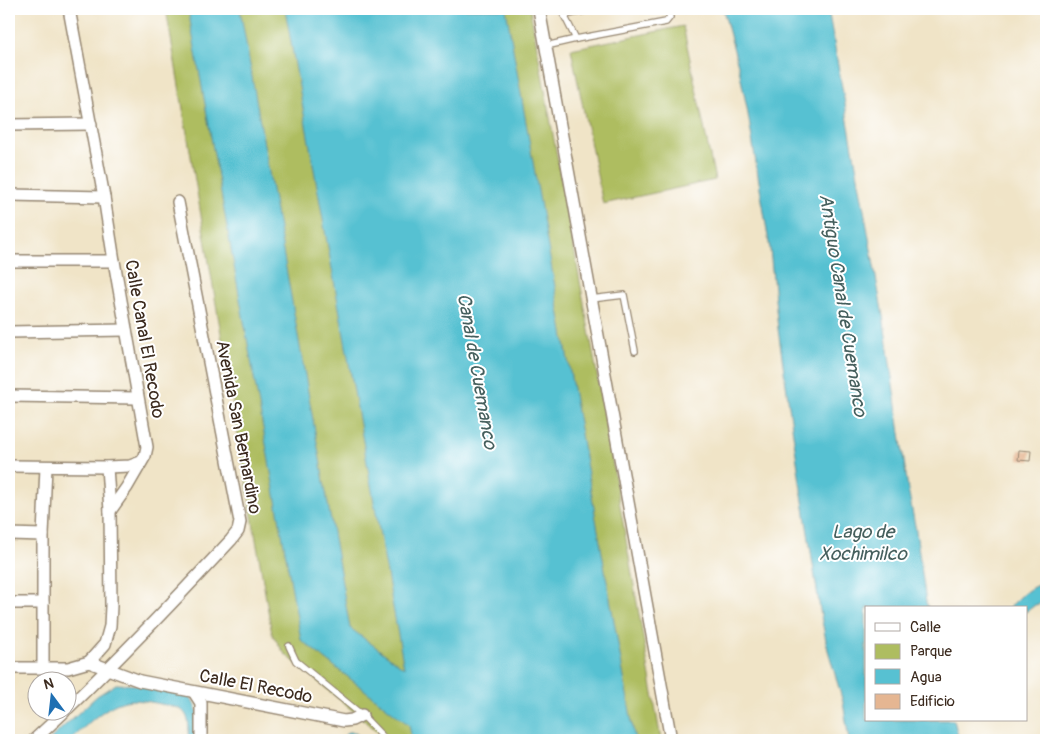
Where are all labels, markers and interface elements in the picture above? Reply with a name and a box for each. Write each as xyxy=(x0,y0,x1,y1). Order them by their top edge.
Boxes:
water label: Antiguo Canal de Cuemanco xyxy=(814,192,873,420)
street label: Calle Canal El Recodo xyxy=(119,258,170,420)
water label: Canal de Cuemanco xyxy=(452,292,503,453)
street label: Avenida San Bernardino xyxy=(210,338,267,516)
water label: Lago de Xochimilco xyxy=(819,520,908,566)
legend xyxy=(865,606,1028,722)
text: Calle xyxy=(910,618,941,637)
text: Parque xyxy=(910,642,953,661)
street label: Calle El Recodo xyxy=(197,664,315,709)
text: Agua xyxy=(910,668,942,687)
north arrow xyxy=(28,672,78,722)
text: N xyxy=(42,674,56,693)
text: Edificio xyxy=(910,692,955,711)

